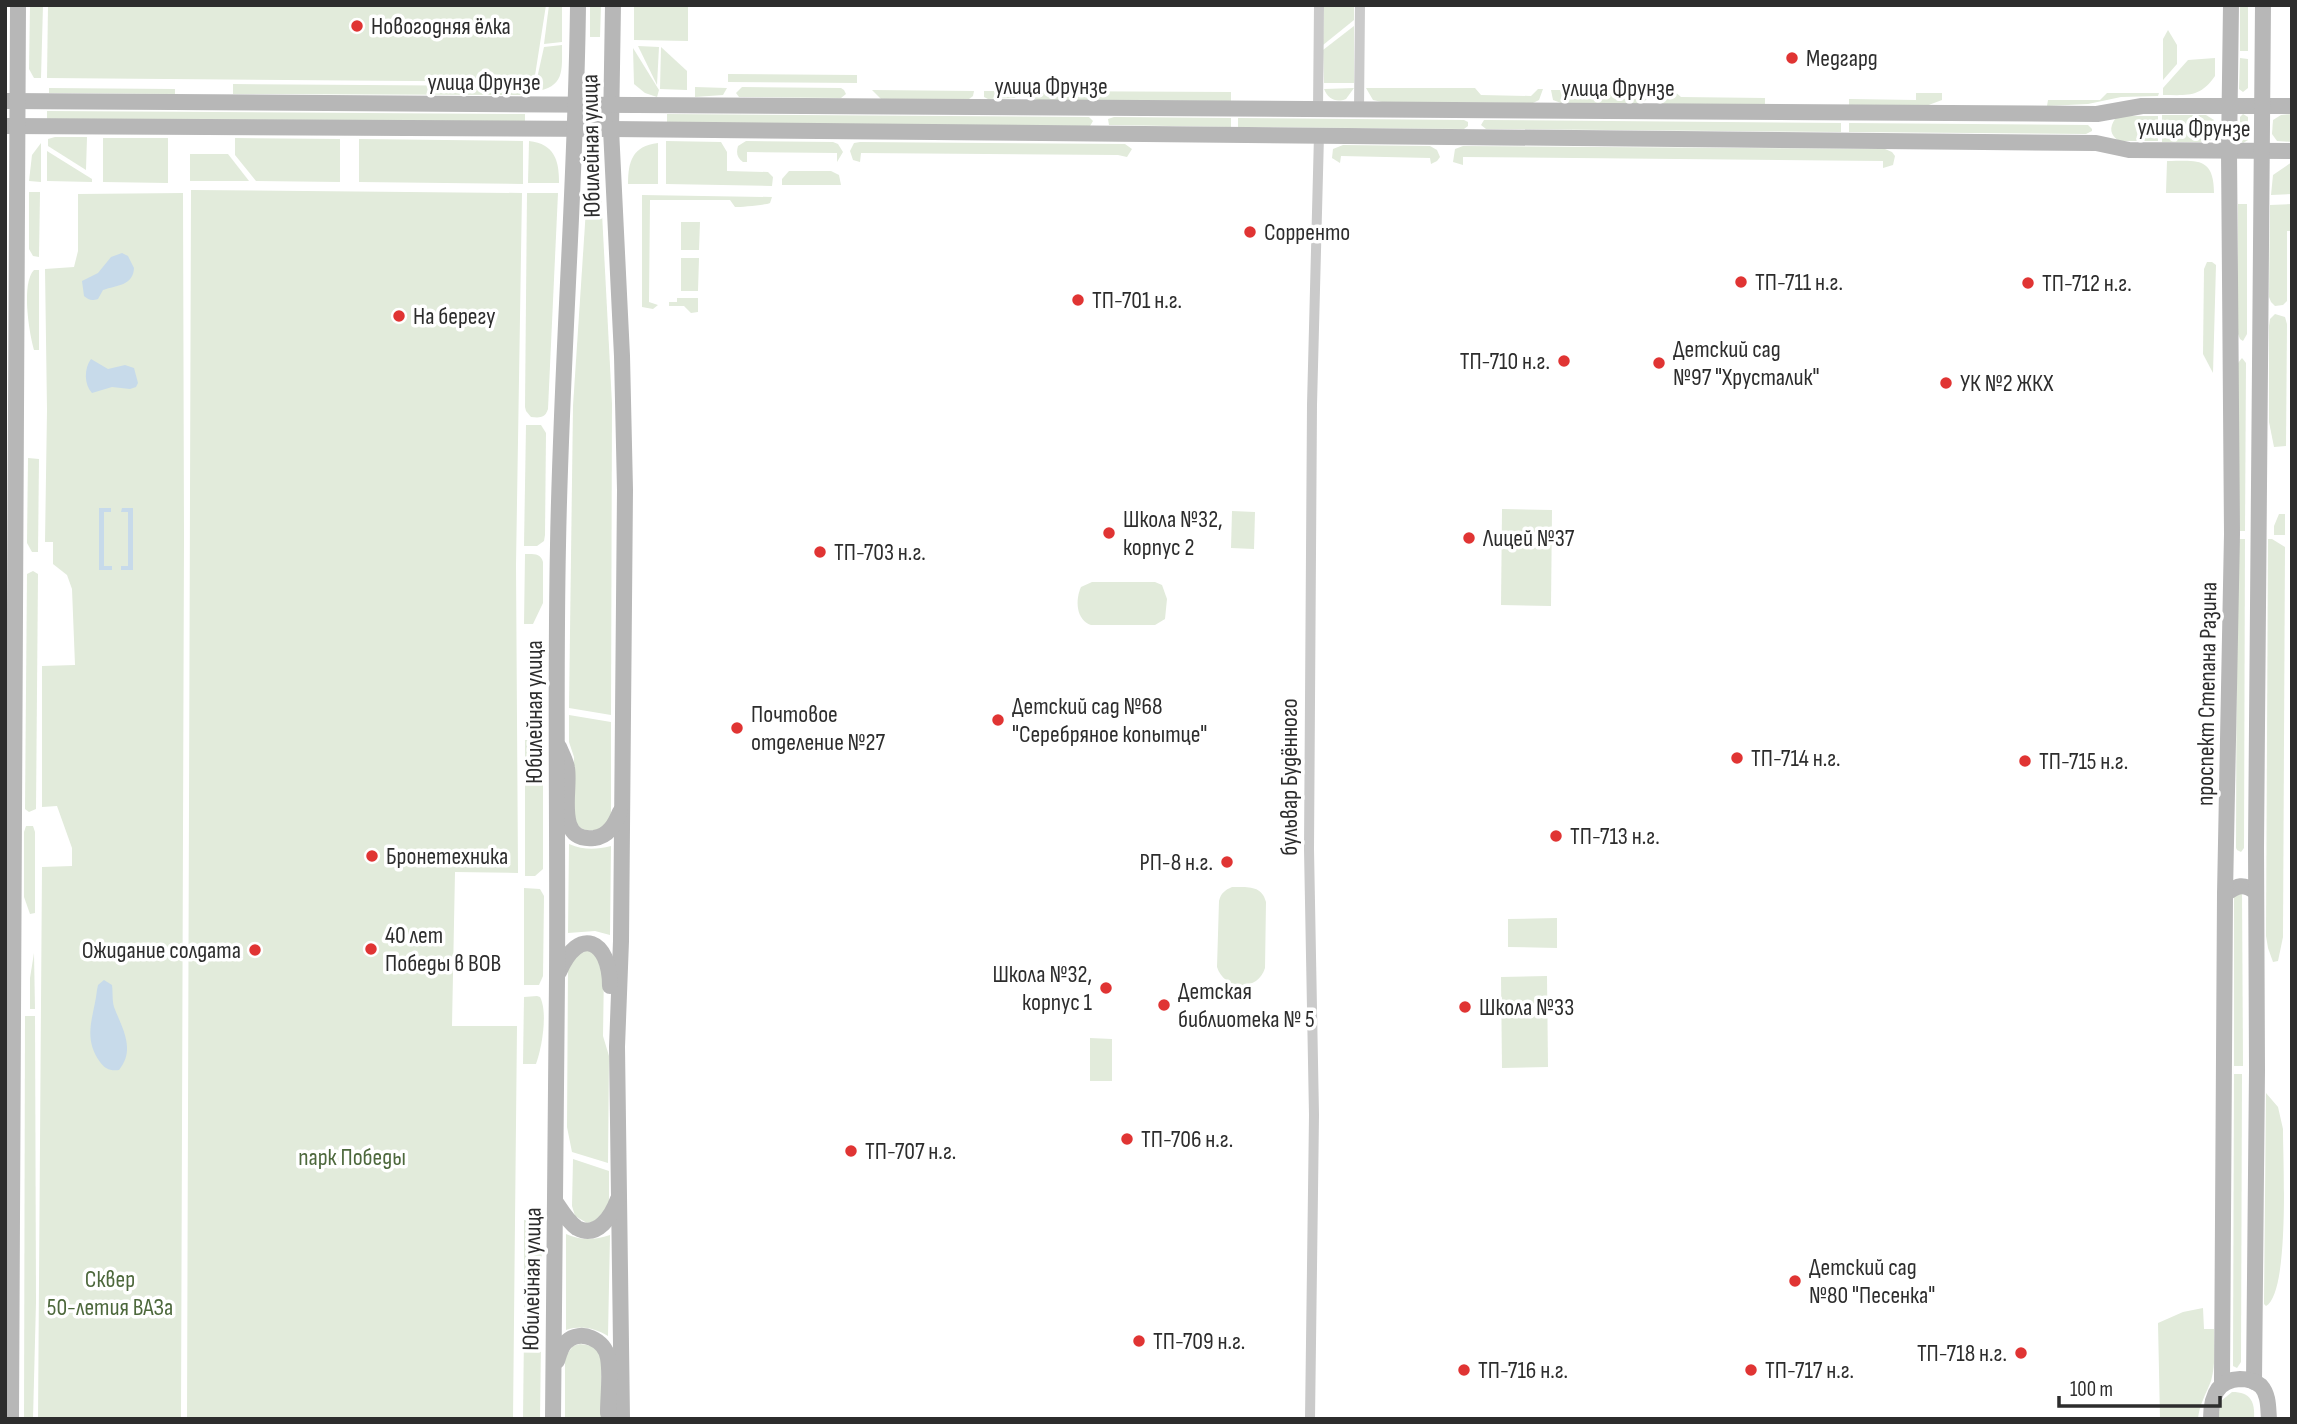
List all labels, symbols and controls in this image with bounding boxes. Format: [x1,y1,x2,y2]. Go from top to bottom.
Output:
place label: Новогодняя ёлка [371,12,511,41]
marker: Новогодняя ёлка [349,18,365,34]
place label: Медгард [1806,44,1878,73]
marker: Медгард [1784,50,1800,66]
street label: улица Фрунзе [427,68,541,97]
street label: улица Фрунзе [994,72,1108,101]
street label: Юбилейная улица [575,74,607,218]
street label: улица Фрунзе [1561,74,1675,103]
street label: улица Фрунзе [2137,113,2251,143]
place label: Сорренто [1264,218,1350,247]
marker: Сорренто [1242,224,1258,240]
place label: ТП-711 н.г. [1755,268,1843,297]
place label: ТП-712 н.г. [2042,269,2132,298]
marker: ТП-711 н.г. [1733,274,1749,290]
marker: ТП-712 н.г. [2020,275,2036,291]
place label: ТП-701 н.г. [1092,286,1182,315]
marker: ТП-701 н.г. [1070,292,1086,308]
place label: На берегу [413,302,496,331]
marker: На берегу [391,308,407,324]
place label: Детский сад №97 "Хрусталик" [1673,335,1820,392]
place label: ТП-710 н.г. [1460,347,1550,376]
marker: ТП-710 н.г. [1556,353,1572,369]
marker: Детский сад №97 "Хрусталик" [1651,355,1667,371]
place label: УК №2 ЖКХ [1960,369,2054,398]
marker: УК №2 ЖКХ [1938,375,1954,391]
place label: Школа №32, корпус 2 [1123,505,1223,562]
place label: Лицей №37 [1482,524,1575,553]
marker: Школа №32, корпус 2 [1101,525,1117,541]
marker: Лицей №37 [1461,530,1477,546]
place label: ТП-703 н.г. [834,538,926,567]
marker: ТП-703 н.г. [812,544,828,560]
street label: проспект Степана Разина [2191,582,2223,806]
street label: Юбилейная улица [520,640,549,784]
place label: Детский сад №68 "Серебряное копытце" [1012,692,1207,749]
street label: бульвар Будённого [1275,698,1304,856]
place label: Почтовое отделение №27 [751,700,886,757]
marker: Детский сад №68 "Серебряное копытце" [990,712,1006,728]
marker: Почтовое отделение №27 [729,720,745,736]
place label: ТП-714 н.г. [1751,744,1841,773]
place label: ТП-715 н.г. [2039,747,2128,776]
marker: ТП-714 н.г. [1729,750,1745,766]
marker: ТП-715 н.г. [2017,753,2033,769]
place label: ТП-713 н.г. [1570,822,1660,851]
marker: ТП-713 н.г. [1548,828,1564,844]
place label: Бронетехника [386,842,508,871]
marker: Бронетехника [364,848,380,864]
place label: РП-8 н.г. [1140,848,1213,877]
marker: РП-8 н.г. [1219,854,1235,870]
place label: 40 лет Победы в ВОВ [385,921,501,978]
place label: Ожидание солдата [82,936,241,965]
marker: 40 лет Победы в ВОВ [363,941,379,957]
marker: Ожидание солдата [247,942,263,958]
place label: Школа №32, корпус 1 [992,960,1093,1017]
place label: Детская библиотека № 5 [1178,977,1315,1034]
marker: Школа №32, корпус 1 [1098,980,1114,996]
place label: Школа №33 [1479,993,1574,1022]
marker: Детская библиотека № 5 [1156,997,1172,1013]
marker: Школа №33 [1457,999,1473,1015]
place label: ТП-706 н.г. [1141,1125,1233,1154]
marker: ТП-706 н.г. [1119,1131,1135,1147]
place label: ТП-707 н.г. [865,1137,956,1166]
park label: парк Победы [298,1143,406,1172]
marker: ТП-707 н.г. [843,1143,859,1159]
street label: Юбилейная улица [516,1207,548,1351]
place label: Детский сад №80 "Песенка" [1809,1253,1935,1310]
park label: Сквер 50-летия ВАЗа [47,1265,173,1322]
marker: Детский сад №80 "Песенка" [1787,1273,1803,1289]
place label: ТП-709 н.г. [1153,1327,1245,1356]
marker: ТП-709 н.г. [1131,1333,1147,1349]
place label: ТП-718 н.г. [1917,1339,2007,1368]
marker: ТП-718 н.г. [2013,1345,2029,1361]
place label: ТП-716 н.г. [1478,1356,1568,1385]
place label: ТП-717 н.г. [1765,1356,1854,1385]
marker: ТП-716 н.г. [1456,1362,1472,1378]
marker: ТП-717 н.г. [1743,1362,1759,1378]
scale bar [2059,1364,2220,1408]
text: 100 m [2070,1377,2113,1402]

